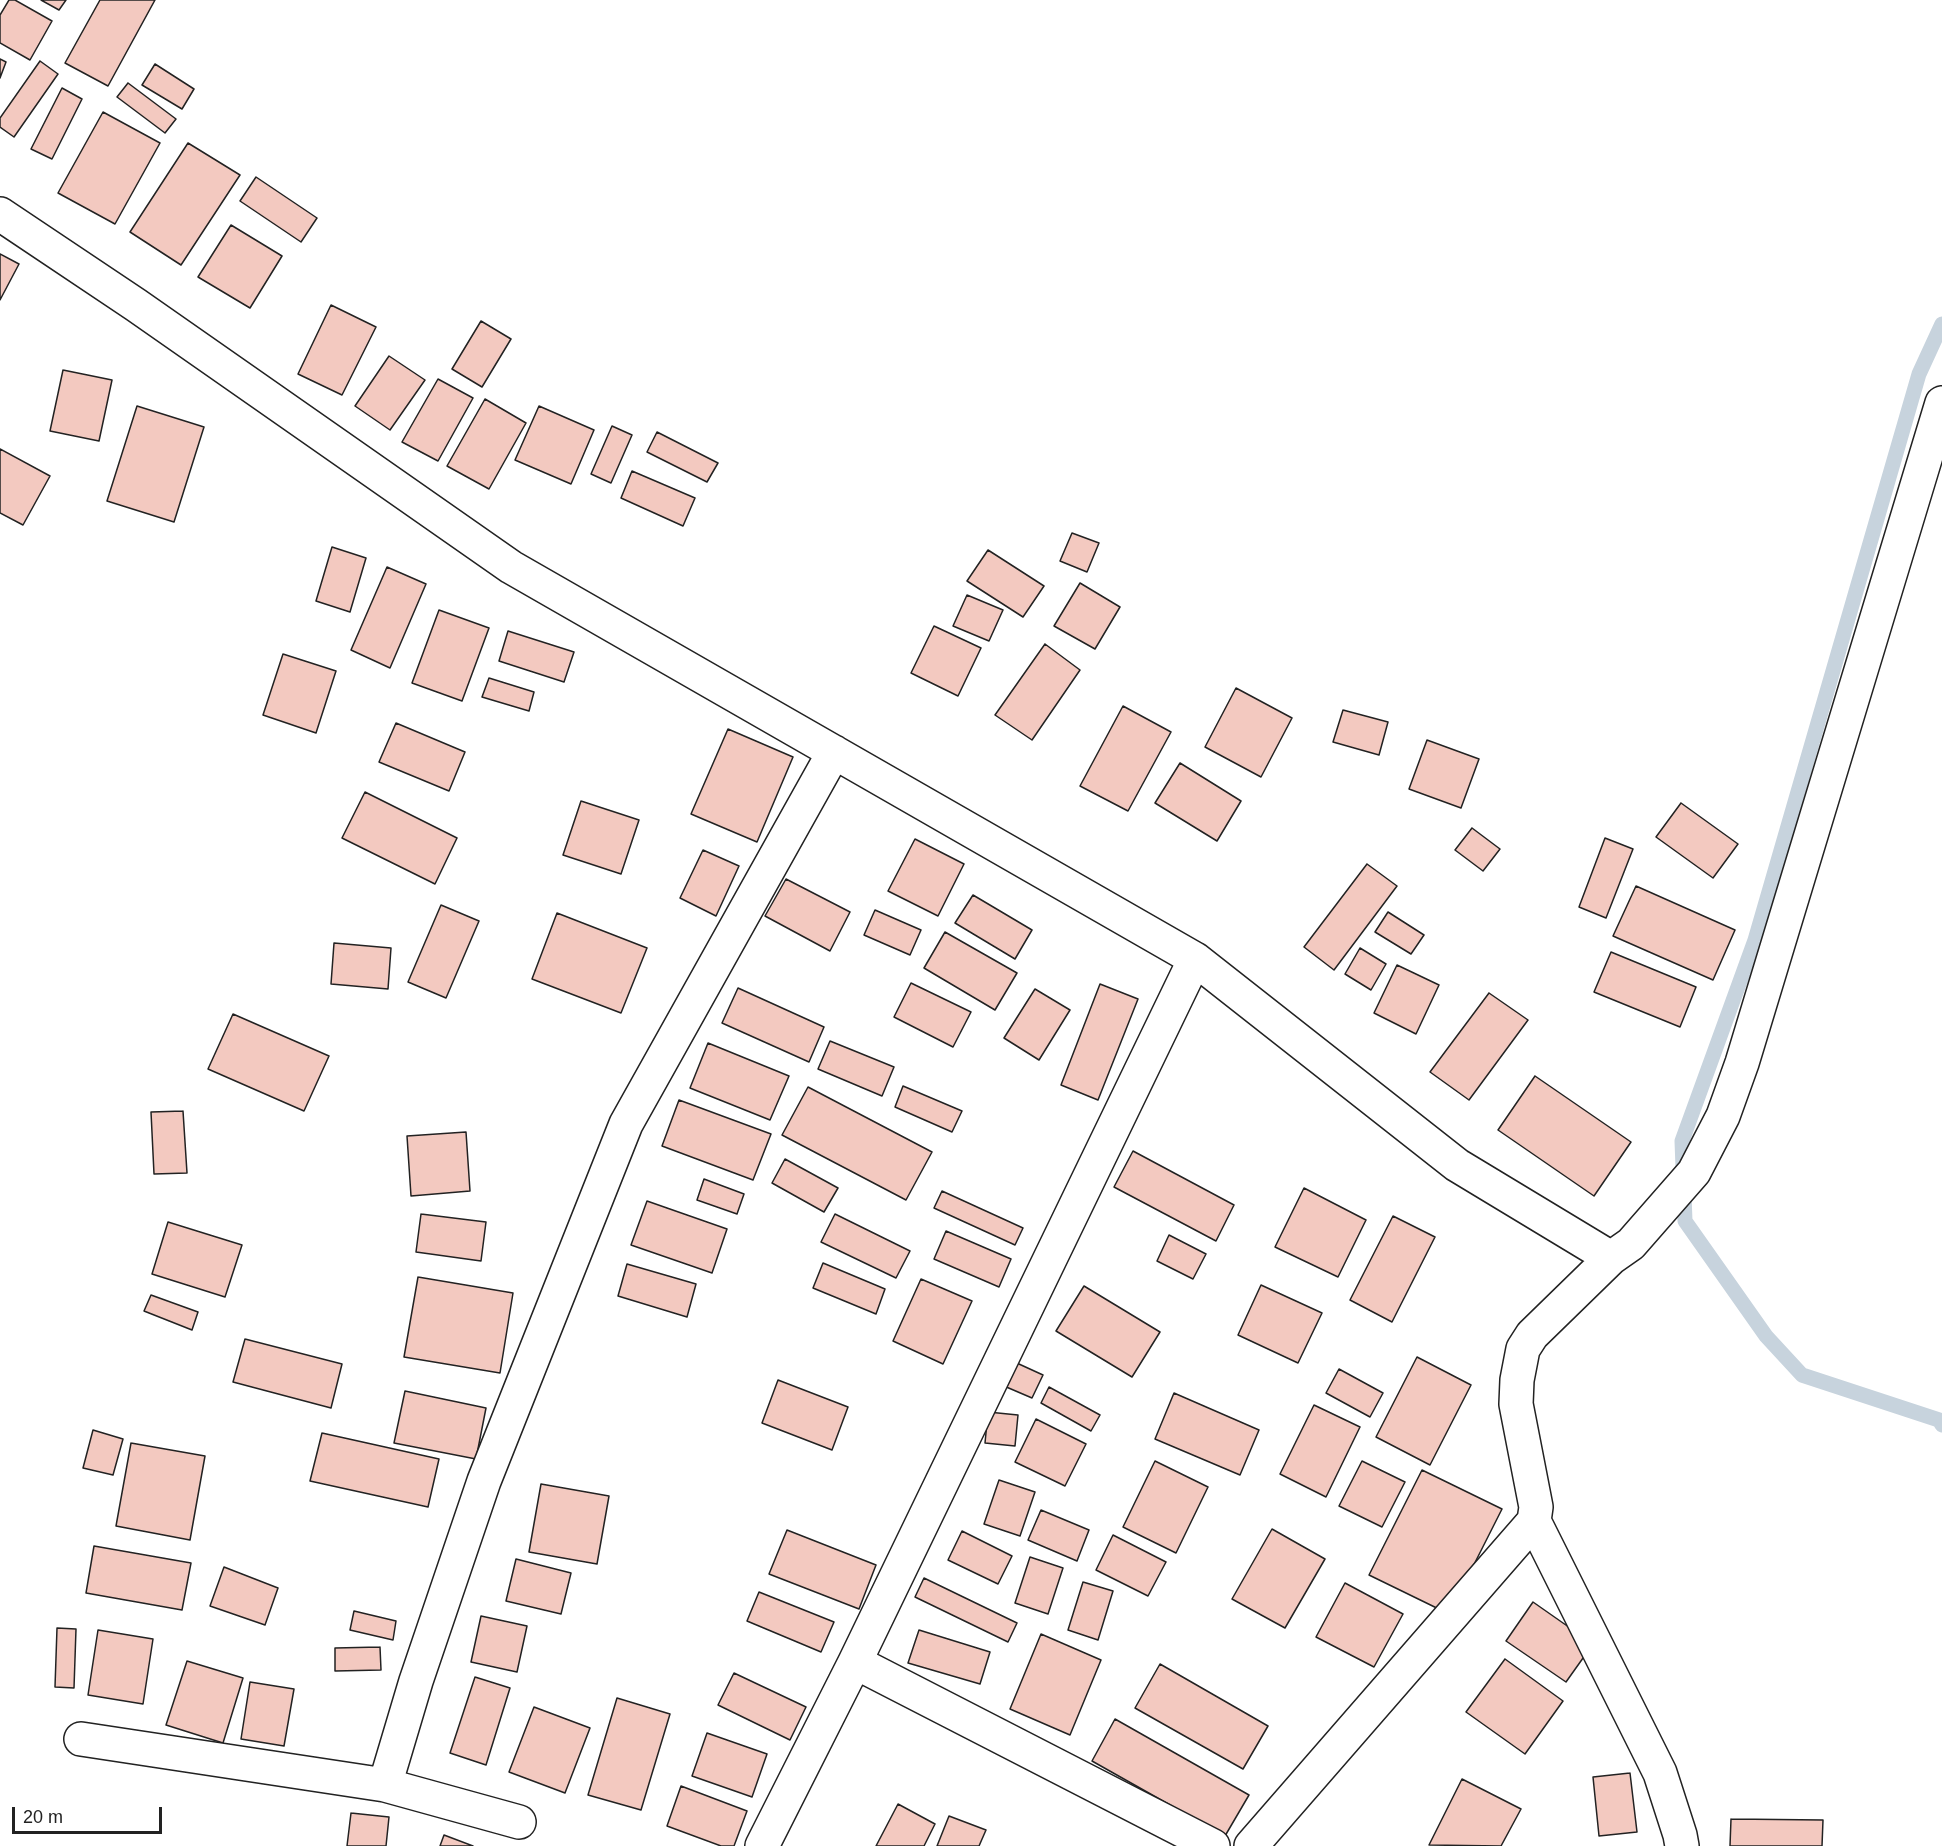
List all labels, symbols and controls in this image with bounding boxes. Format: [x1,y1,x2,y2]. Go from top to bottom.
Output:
scale bar [15,1795,165,1833]
text: 20 m [23,1807,63,1827]

